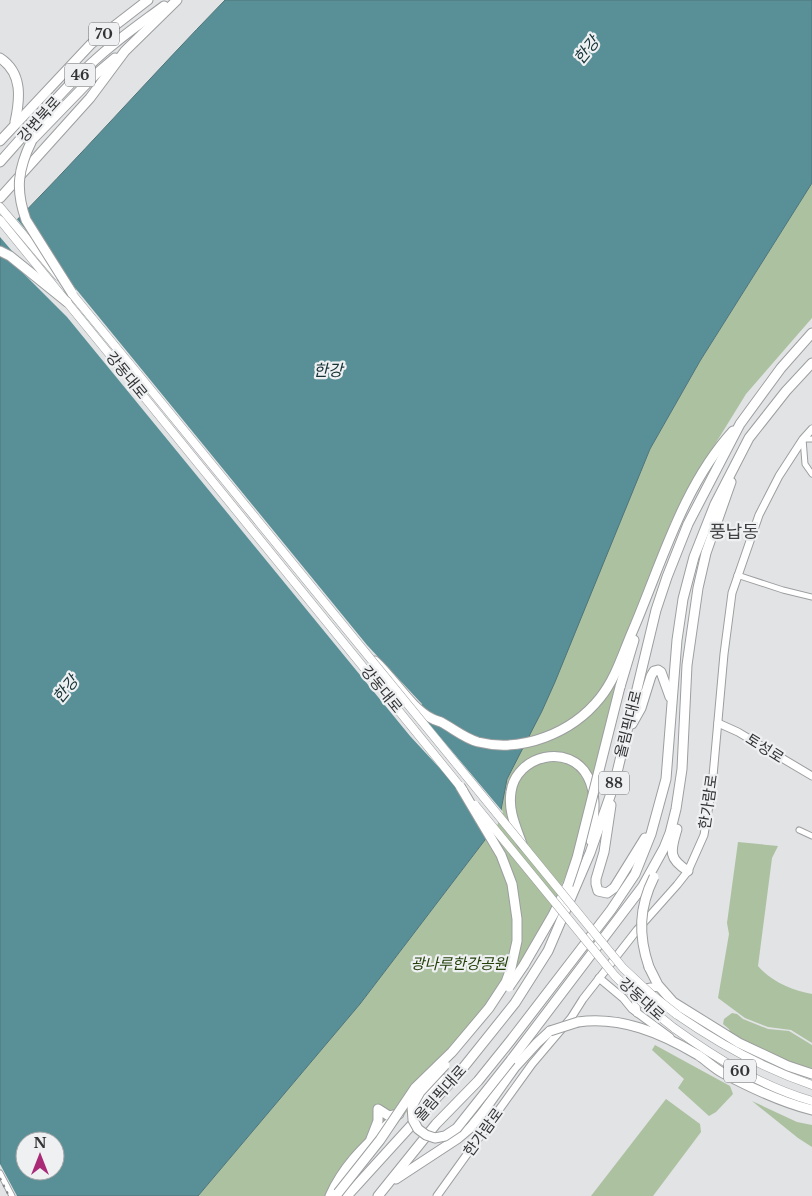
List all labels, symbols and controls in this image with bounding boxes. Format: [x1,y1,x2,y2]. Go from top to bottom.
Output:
road number: 70 [89,22,119,46]
water label: 한강 [569,31,604,68]
road number: 46 [65,64,95,86]
street label: 강변북로 [13,92,65,146]
street label: 강동대로 [102,348,152,402]
water label: 한강 [313,360,345,380]
district label: 풍납동 [709,521,759,543]
street label: 강동대로 [357,662,407,716]
water label: 한강 [48,670,83,707]
street label: 올림픽대로 [610,688,646,760]
street label: 토성로 [742,729,788,767]
road number: 88 [599,771,629,794]
street label: 한가람로 [695,773,721,831]
park label: 광나루한강공원 [411,954,508,973]
street label: 강동대로 [615,973,669,1025]
road number: 60 [724,1060,756,1082]
street label: 올림픽대로 [410,1061,470,1125]
street label: 한가람로 [459,1104,507,1160]
north arrow [15,1131,65,1181]
text: N [33,1134,47,1152]

